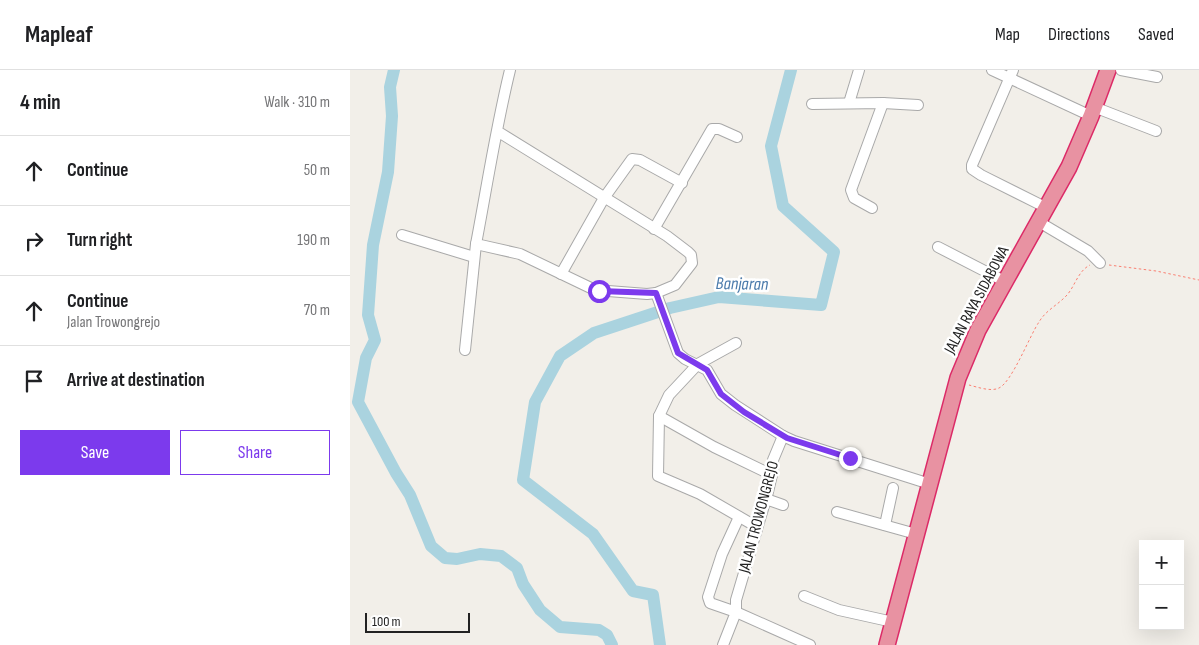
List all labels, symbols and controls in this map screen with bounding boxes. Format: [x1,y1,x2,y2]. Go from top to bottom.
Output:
text: Mapleaf [25,20,93,49]
text: Map [995,24,1020,45]
text: Directions [1048,24,1110,45]
text: Saved [1138,24,1174,45]
text: 4 min [20,90,61,115]
text: Walk · 310 m [264,93,330,112]
icon: ahead [20,157,48,185]
text: Continue [67,159,128,182]
text: 50 m [304,161,330,180]
icon: right [20,227,48,255]
text: Turn right [67,229,132,252]
text: 190 m [297,231,330,250]
street label: JALAN RAYA SIDABOWA [940,243,1013,358]
water label: Banjaran [715,273,769,295]
route start [588,280,611,303]
text: Continue [67,290,128,313]
icon: ahead [20,297,48,325]
text: 70 m [304,301,330,320]
text: Jalan Trowongrejo [67,313,160,332]
icon: arrive [20,367,48,395]
text: Arrive at destination [67,369,205,392]
button: Save [20,430,170,475]
button: Share [180,430,330,475]
route end [839,447,862,470]
street label: JALAN TROWONGREJO [735,459,783,576]
map controls [1139,540,1184,630]
button: + [1139,540,1184,585]
button: − [1139,585,1184,630]
scale bar [365,610,470,633]
text: 100 m [372,613,401,630]

